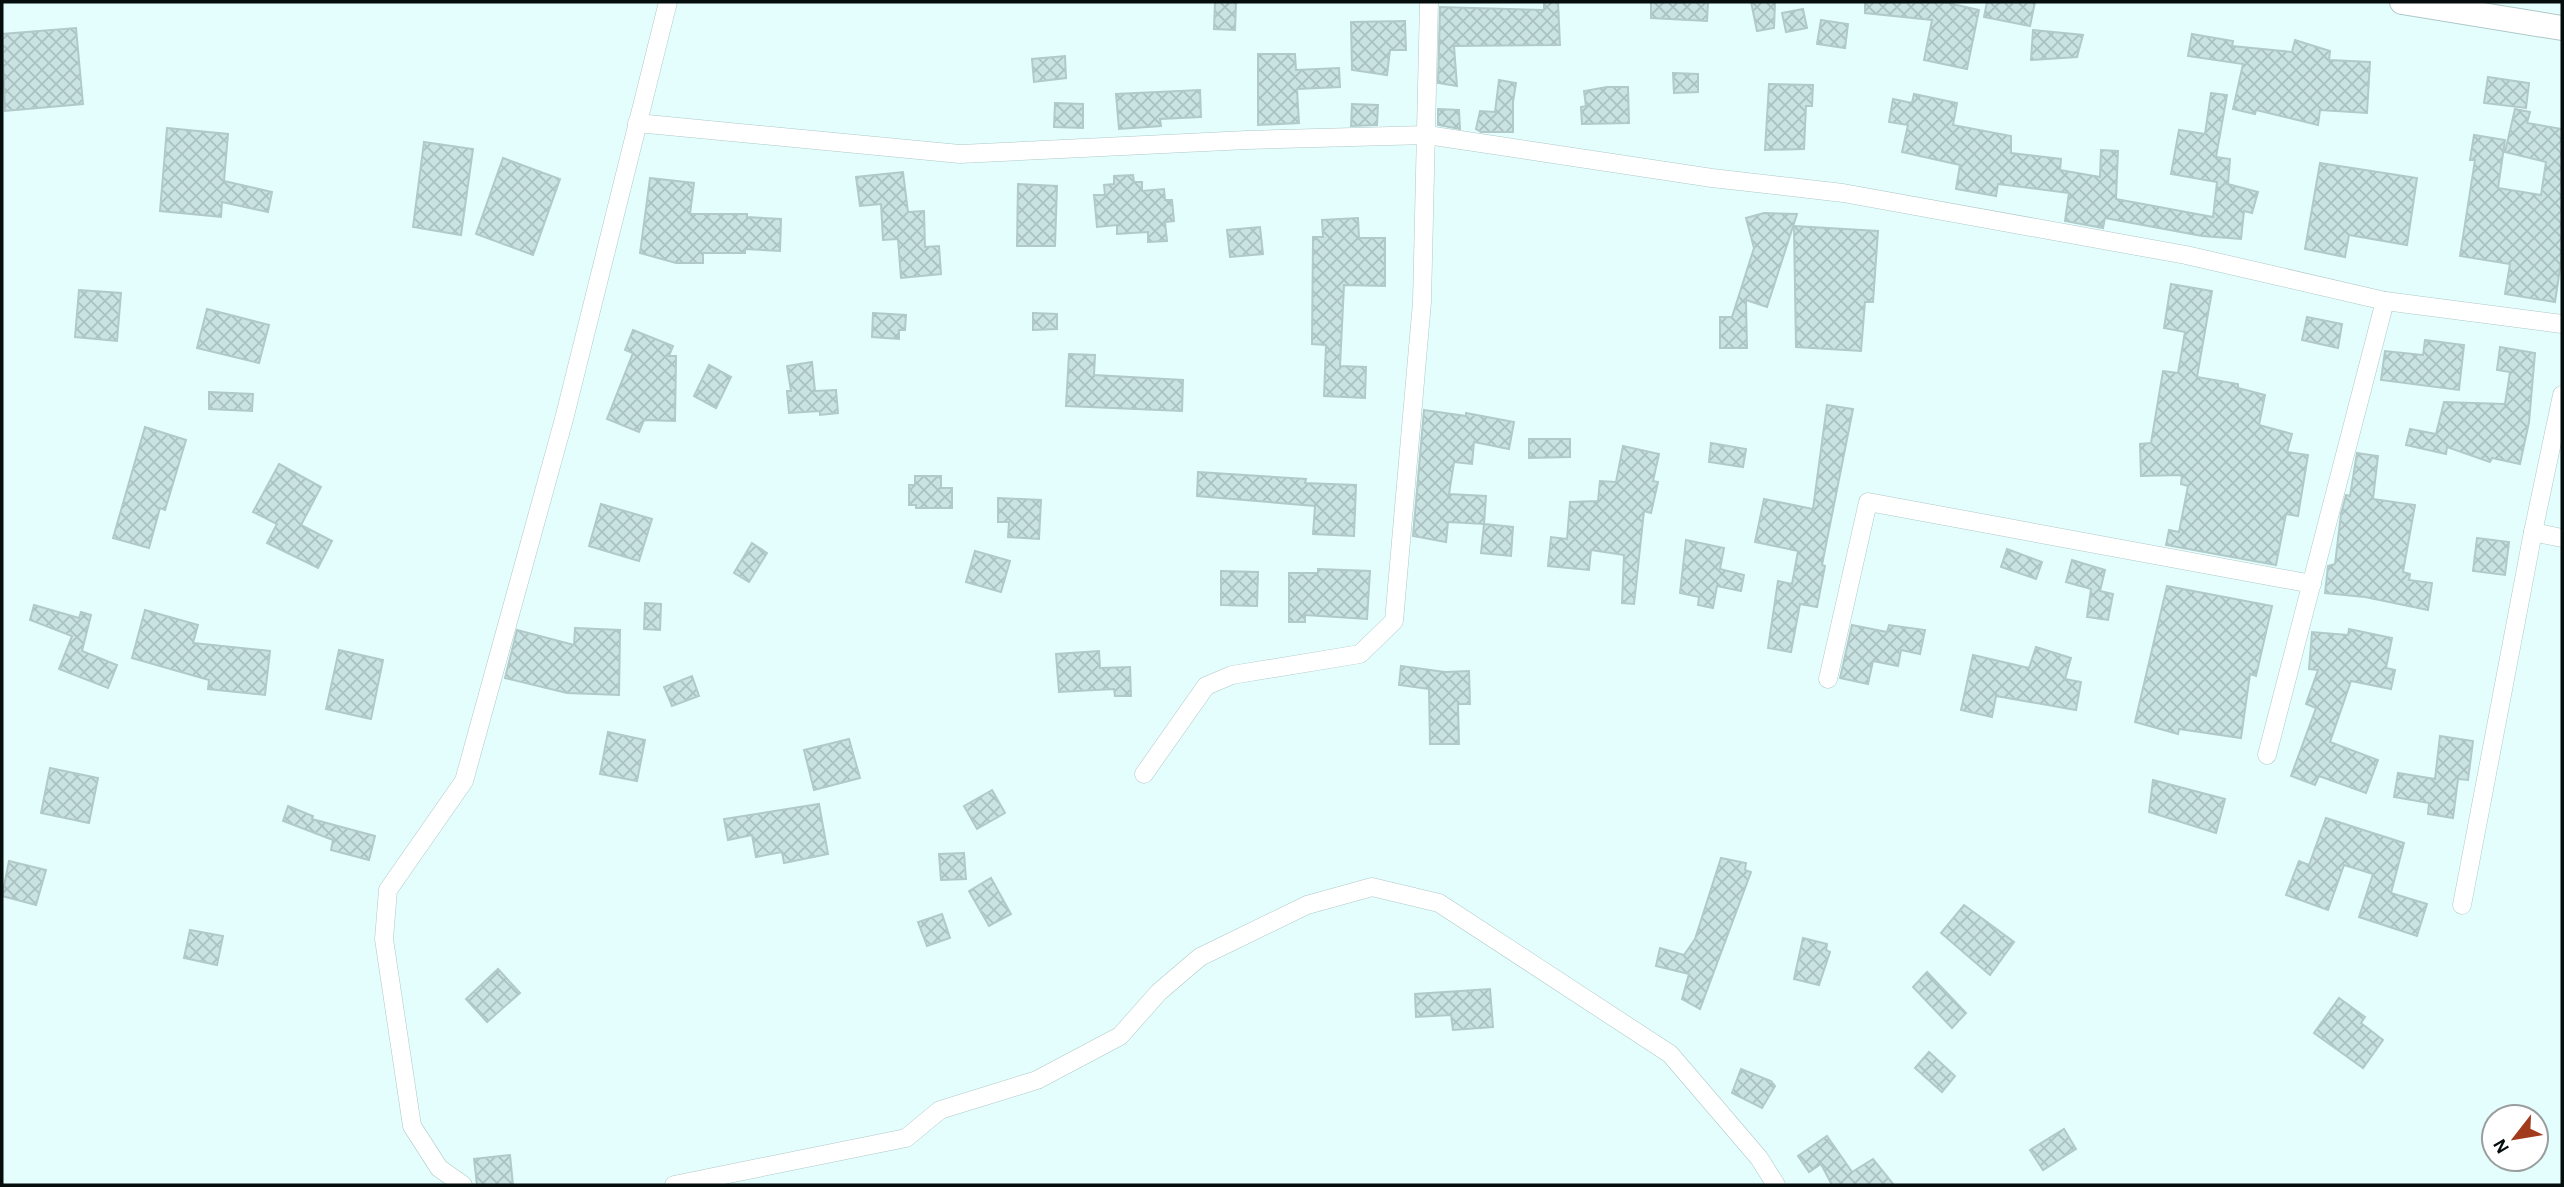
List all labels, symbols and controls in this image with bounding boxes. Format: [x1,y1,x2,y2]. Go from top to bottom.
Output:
north arrow [2480,1103,2550,1173]
text: N [2490,1135,2513,1157]

